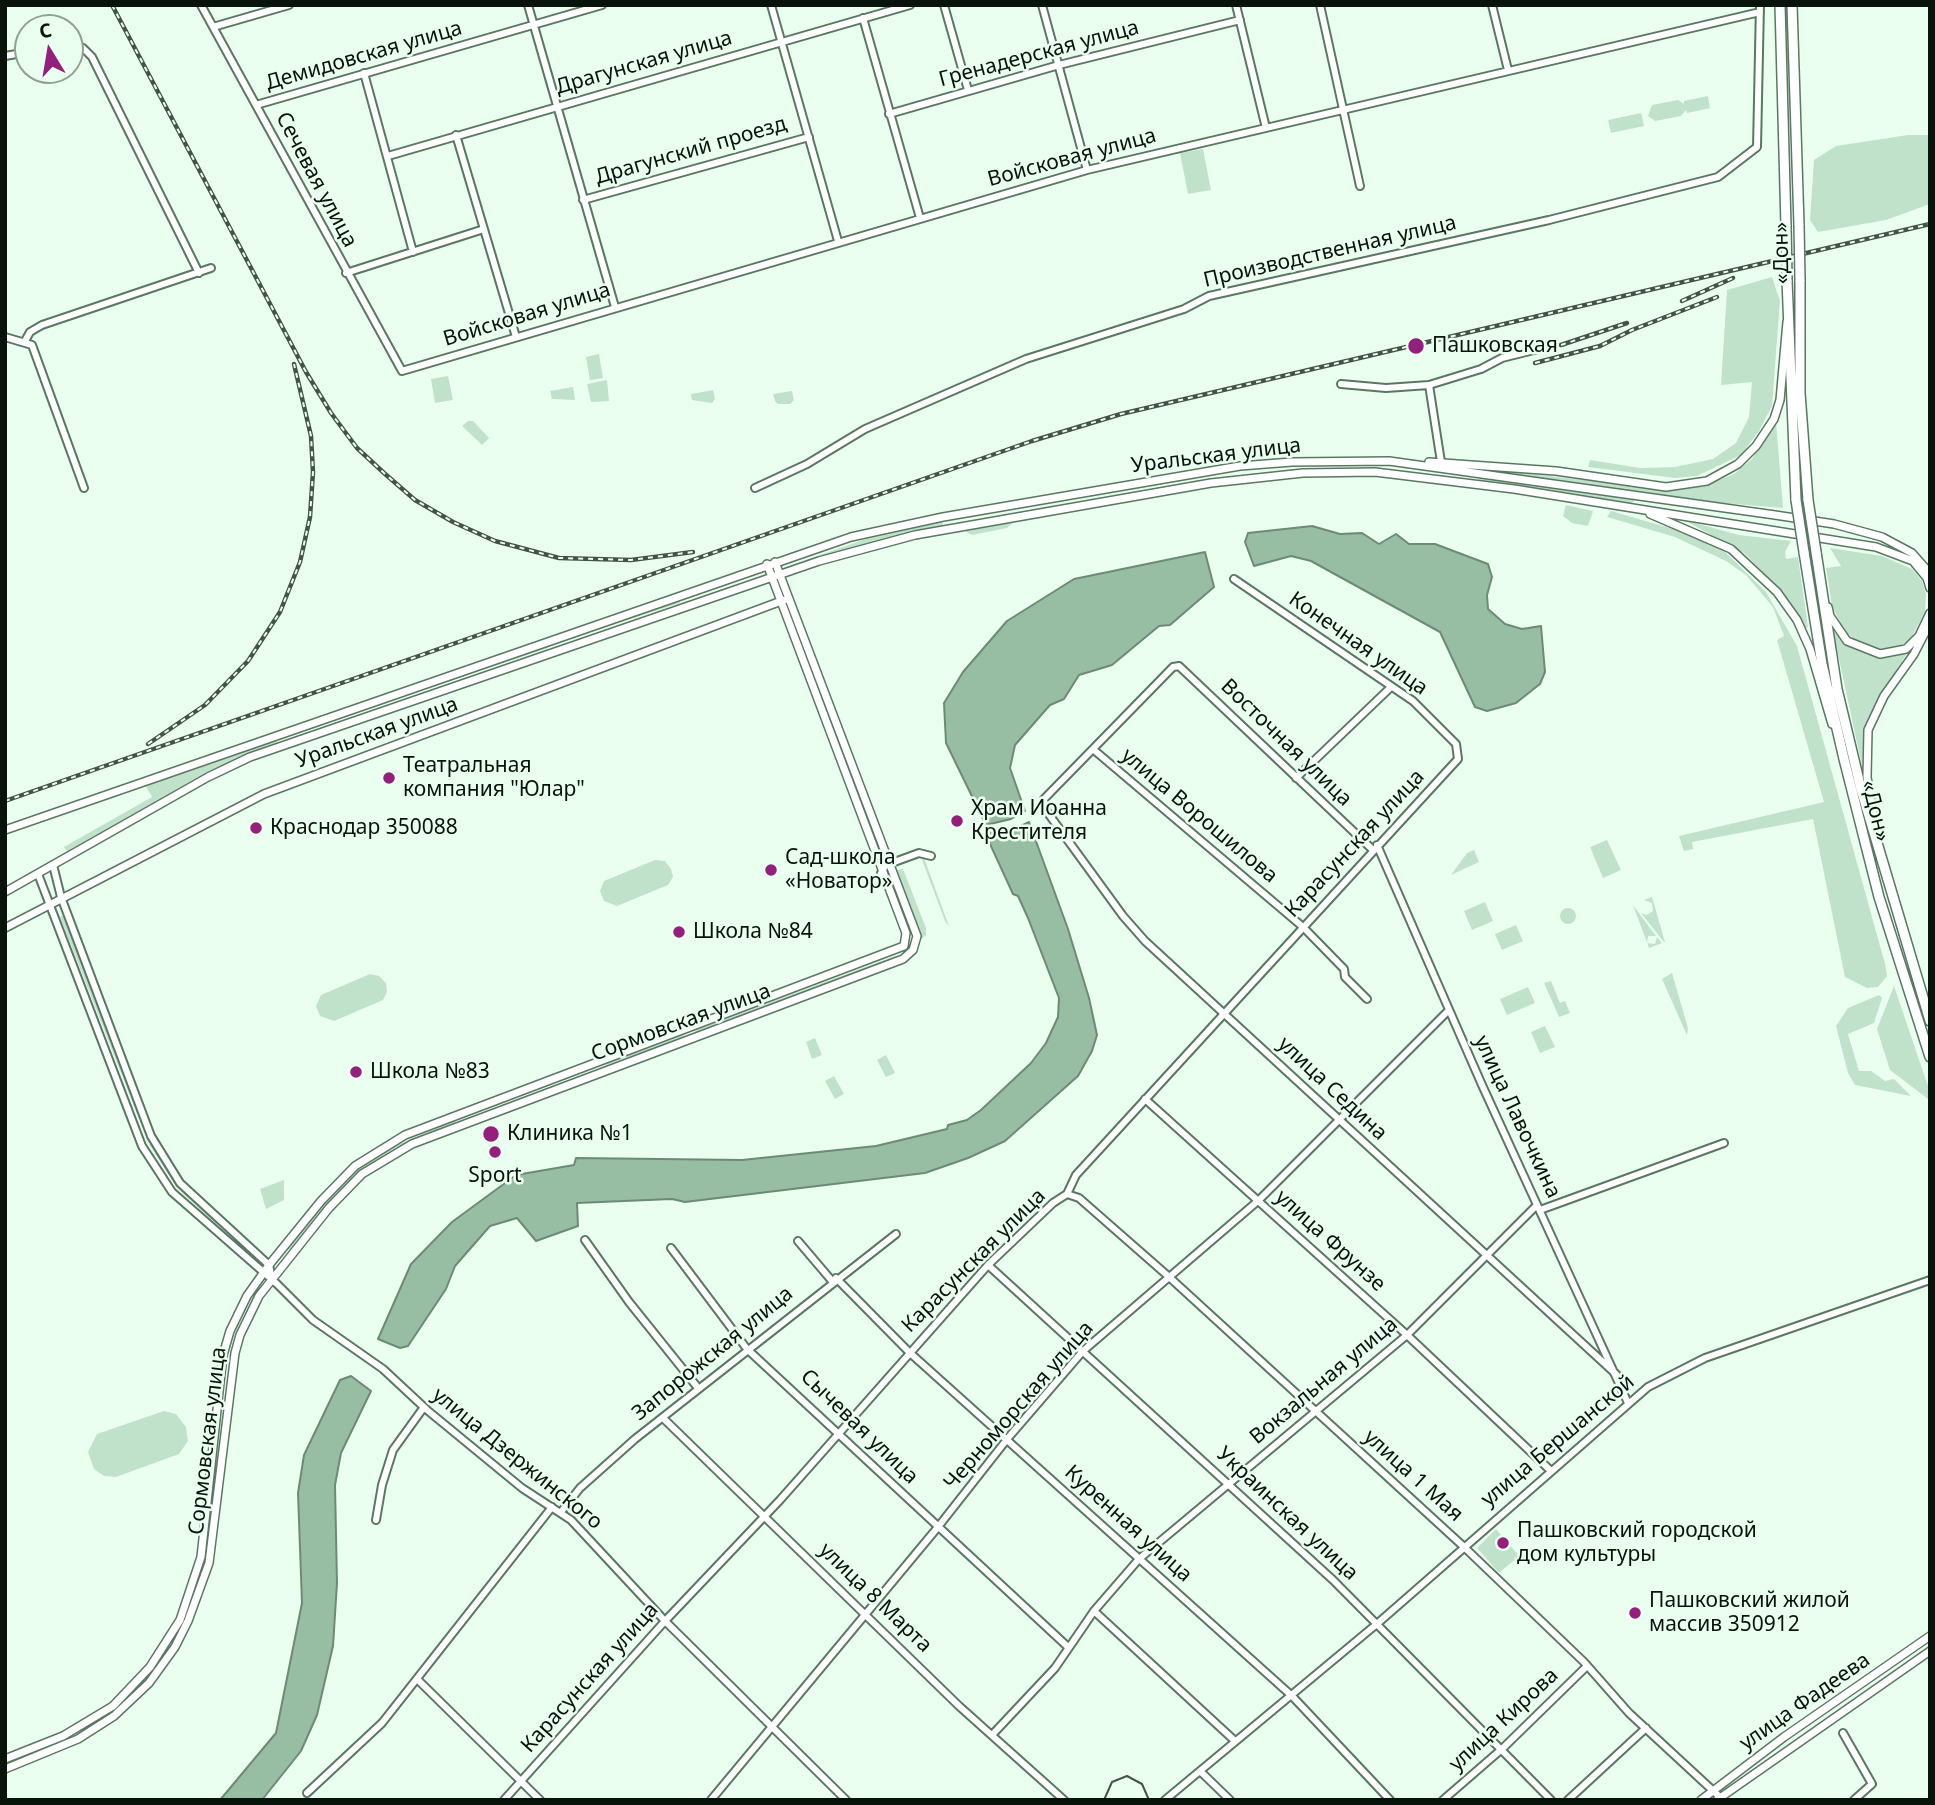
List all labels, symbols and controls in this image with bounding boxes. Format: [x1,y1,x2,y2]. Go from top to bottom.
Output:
north arrow [14,14,84,84]
street label: Гренадерская улица [936,15,1142,93]
text: С [37,16,54,44]
street label: Демидовская улица [263,16,465,96]
street label: Драгунская улица [553,26,735,100]
street label: Сечевая улица [270,108,362,252]
street label: Драгунский проезд [592,112,790,190]
street label: Войсковая улица [985,123,1159,193]
street label: Производственная улица [1201,211,1459,293]
street label: «Дон» [1769,222,1795,284]
street label: Войсковая улица [440,278,614,352]
place label: Пашковская [1432,333,1558,359]
marker: Пашковская [1406,336,1426,356]
street label: Уральская улица [1130,433,1302,479]
street label: Конечная улица [1284,587,1432,701]
street label: Восточная улица [1215,674,1357,812]
street label: Уральская улица [292,692,462,774]
street label: улица Ворошилова [1116,743,1282,889]
place label: Театральная компания "Юлар" [403,753,585,803]
street label: Карасунская улица [1280,765,1430,923]
marker: Театральная компания "Юлар" [381,770,397,786]
street label: «Дон» [1855,778,1895,844]
place label: Храм Иоанна Крестителя [971,796,1107,846]
marker: Храм Иоанна Крестителя [949,813,965,829]
place label: Краснодар 350088 [270,815,458,841]
marker: Краснодар 350088 [248,820,264,836]
place label: Сад-школа «Новатор» [785,845,896,895]
marker: Сад-школа «Новатор» [763,862,779,878]
place label: Школа №84 [693,919,813,945]
marker: Школа №84 [671,924,687,940]
street label: Сормовская улица [588,979,774,1067]
street label: улица Седина [1272,1032,1392,1146]
street label: улица Лавочкина [1468,1032,1566,1202]
place label: Школа №83 [370,1059,490,1085]
marker: Школа №83 [348,1064,364,1080]
place label: Клиника №1 [507,1121,633,1147]
marker: Клиника №1 [481,1124,501,1144]
marker: Sport [487,1144,503,1160]
place label: Sport [468,1163,522,1189]
street label: Карасунская улица [897,1184,1051,1338]
street label: улица Фрунзе [1270,1185,1390,1297]
street label: Запорожская улица [628,1282,798,1426]
street label: Вокзальная улица [1245,1312,1403,1450]
street label: Черноморская улица [939,1317,1099,1495]
street label: Сормовская улица [184,1346,232,1536]
street label: Сычевая улица [795,1364,923,1490]
street label: улица Бершанской [1476,1370,1640,1512]
street label: улица Дзержинского [427,1383,607,1535]
street label: улица 1 Мая [1358,1425,1468,1527]
street label: Украинская улица [1211,1442,1363,1586]
street label: Куренная улица [1059,1460,1197,1588]
place label: Пашковский городской дом культуры [1517,1518,1757,1568]
marker: Пашковский городской дом культуры [1495,1535,1511,1551]
street label: улица 8 Марта [813,1538,937,1658]
place label: Пашковский жилой массив 350912 [1649,1588,1850,1638]
street label: Карасунская улица [516,1598,664,1758]
marker: Пашковский жилой массив 350912 [1627,1605,1643,1621]
street label: улица Фадеева [1735,1648,1875,1756]
street label: улица Кирова [1444,1663,1564,1777]

